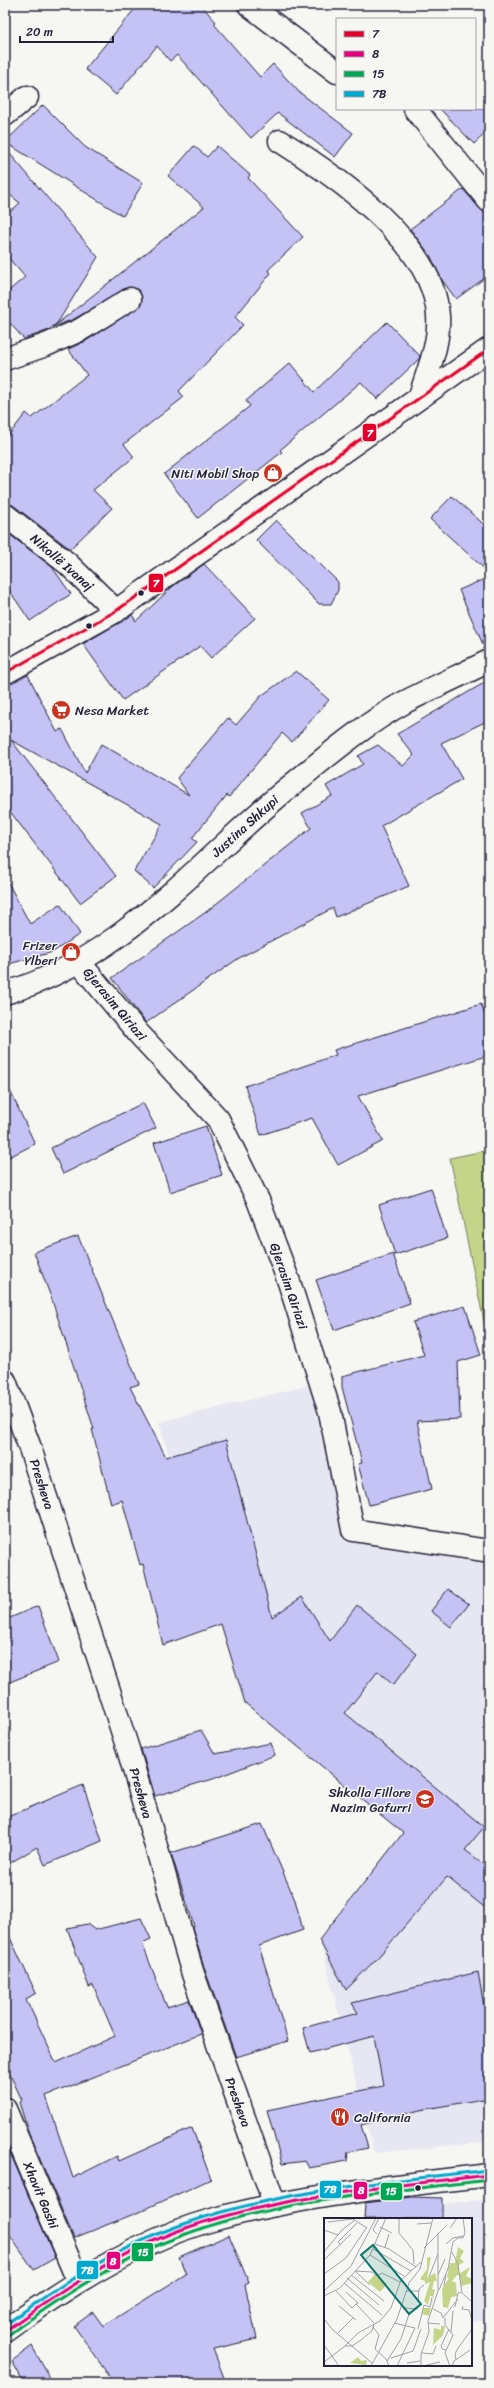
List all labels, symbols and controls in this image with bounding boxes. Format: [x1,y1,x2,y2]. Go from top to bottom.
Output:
scale bar [20,18,113,44]
legend [336,18,476,110]
text: 20 m [26,21,53,43]
text: 7 [372,23,380,45]
text: 8 [372,43,379,65]
text: 15 [372,63,384,85]
text: 7B [372,83,387,105]
line badge: 7 [362,423,377,442]
text: 7 [367,424,375,443]
place label: Niti Mobil Shop [171,462,259,485]
shop icon: Niti Mobil Shop [262,462,284,484]
street label: Nikollë Ivanaj [25,528,100,597]
line badge: 7 [148,573,164,593]
text: 7 [153,574,161,593]
unlabelled marker [136,588,146,598]
unlabelled marker [84,621,94,631]
supermarket icon: Nesa Market [50,699,72,721]
place label: Nesa Market [75,699,149,722]
street label: Justina Shkupi [205,789,284,864]
place label: Frizer Ylberi [23,934,58,972]
shop icon: Frizer Ylberi [60,941,82,963]
street label: Gjerasim Qiriazi [77,962,153,1046]
street label: Gjerasim Qiriazi [263,1240,315,1333]
street label: Presheva [23,1456,61,1513]
street label: Presheva [123,1765,159,1822]
place label: Shkolla Fillore Nazim Gafurri [329,1781,411,1819]
school or university icon: Shkolla Fillore Nazim Gafurri [414,1788,436,1810]
street label: Presheva [218,2074,258,2131]
restaurant icon: California [329,2106,351,2128]
place label: California [354,2106,411,2129]
street label: Xhavit Gashi [16,2157,66,2233]
line badge: 7B [319,2180,342,2199]
text: 7B [323,2180,337,2199]
line badge: 8 [353,2181,368,2200]
text: 8 [357,2181,365,2200]
line badge: 15 [380,2182,403,2201]
text: 15 [385,2182,397,2201]
unlabelled marker [413,2183,423,2193]
inset map [324,2218,472,2366]
line badge: 15 [131,2242,154,2262]
text: 15 [137,2243,149,2262]
line badge: 8 [106,2251,121,2270]
text: 8 [109,2252,117,2271]
line badge: 7B [76,2260,99,2280]
text: 7B [80,2261,94,2280]

